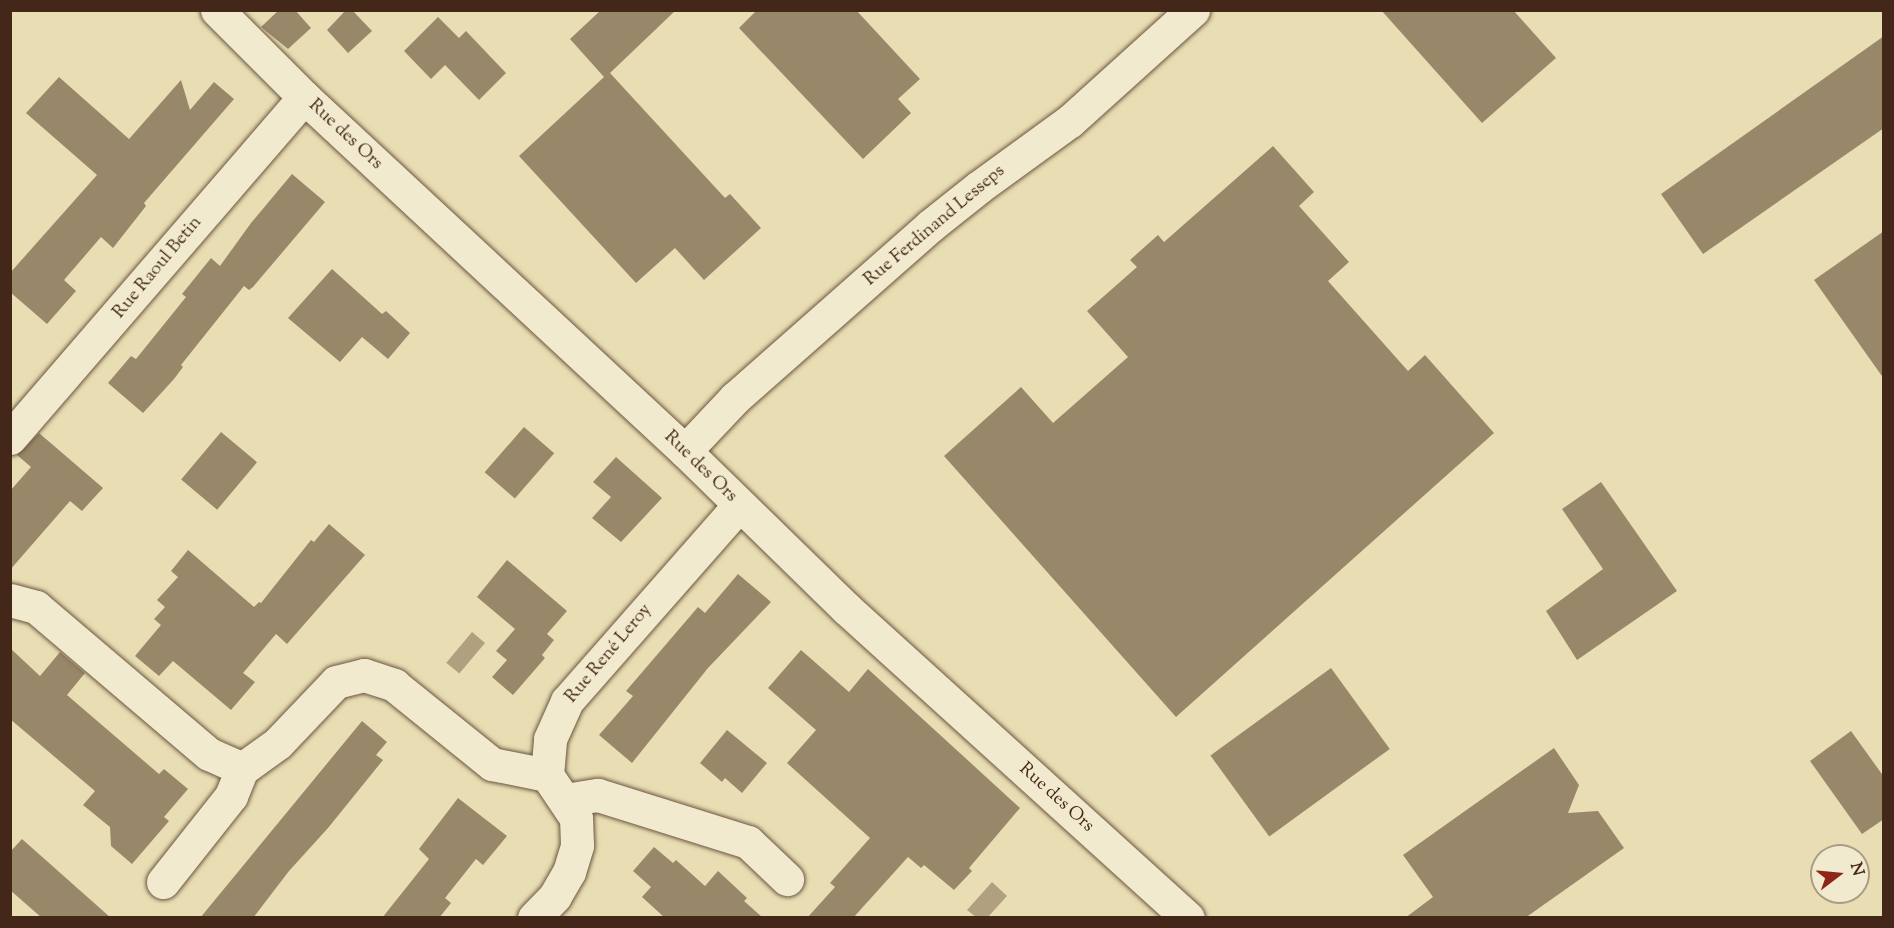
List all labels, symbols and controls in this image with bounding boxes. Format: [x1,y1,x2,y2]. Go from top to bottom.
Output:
street label: Rue des Ors [303,95,387,175]
street label: Rue Ferdinand Lesseps [860,161,1010,291]
street label: Rue Raoul Betin [109,213,207,323]
street label: Rue des Ors [659,427,741,507]
street label: Rue René Leroy [561,600,657,708]
street label: Rue des Ors [1014,759,1098,837]
north arrow [1810,844,1870,904]
text: N [1843,860,1869,879]

